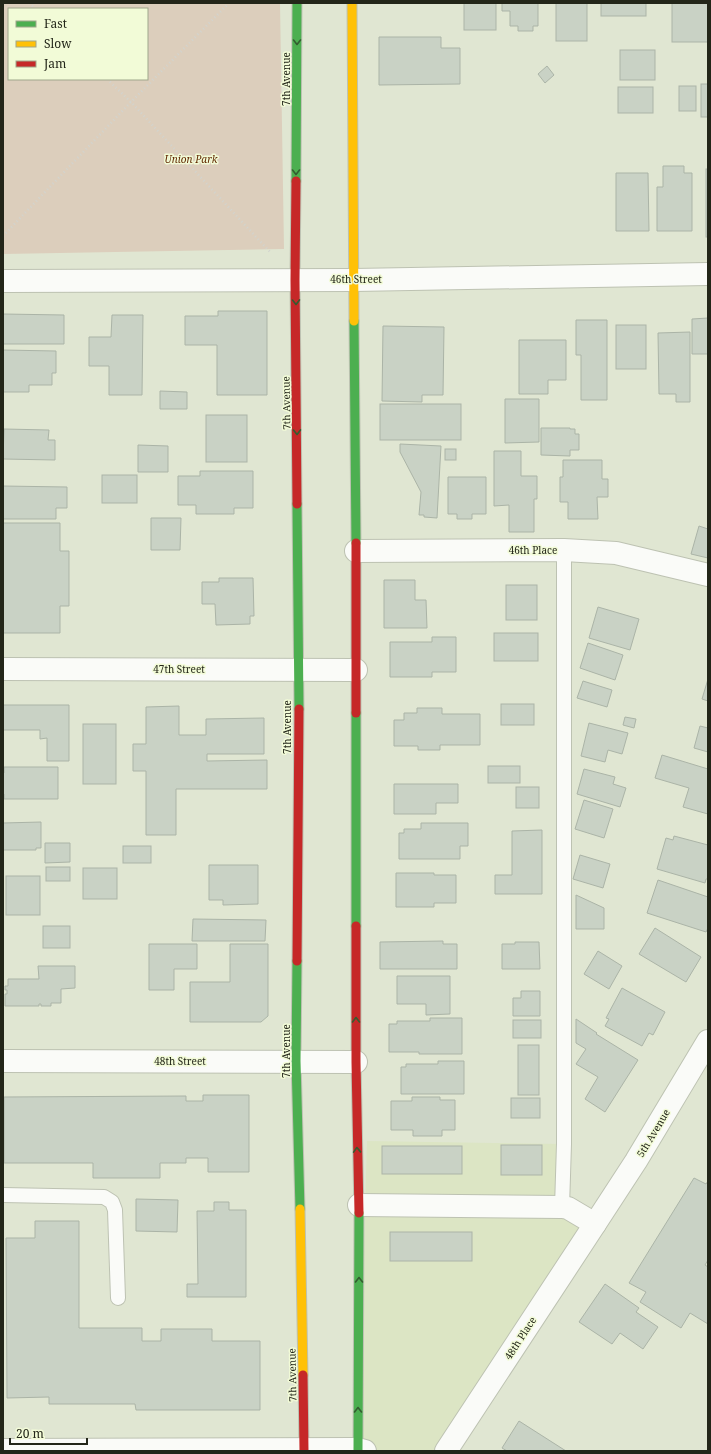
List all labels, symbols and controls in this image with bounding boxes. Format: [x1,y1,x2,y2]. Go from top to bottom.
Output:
legend [8,8,148,80]
text: Fast [44,15,67,32]
text: Slow [44,35,72,52]
one-way arrow [293,39,301,45]
street label: 7th Avenue [279,52,293,106]
text: Jam [43,55,66,72]
park label: Union Park [164,152,218,166]
one-way arrow [292,169,300,175]
street label: 46th Street [330,272,382,286]
one-way arrow [292,299,300,305]
street label: 7th Avenue [279,376,293,430]
one-way arrow [293,429,301,435]
street label: 46th Place [509,543,557,557]
street label: 47th Street [153,662,205,676]
street label: 7th Avenue [280,700,294,754]
one-way arrow [352,1017,360,1023]
street label: 7th Avenue [279,1024,293,1078]
street label: 48th Street [154,1054,206,1068]
street label: 5th Avenue [633,1106,673,1160]
one-way arrow [353,1147,362,1153]
one-way arrow [355,1277,363,1283]
street label: 48th Place [501,1314,539,1362]
street label: 7th Avenue [285,1348,299,1402]
one-way arrow [354,1407,362,1413]
scale bar [10,1420,87,1446]
text: 20 m [16,1425,44,1442]

